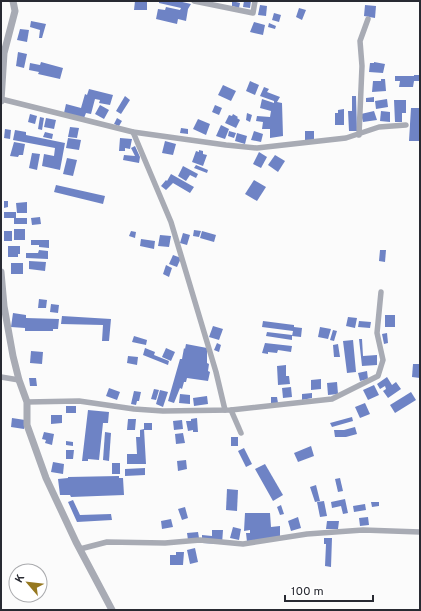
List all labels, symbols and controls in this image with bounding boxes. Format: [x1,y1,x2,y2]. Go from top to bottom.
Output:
north arrow [8,563,48,603]
text: K [12,572,28,586]
scale bar [285,577,373,603]
text: 100 m [291,584,324,600]

